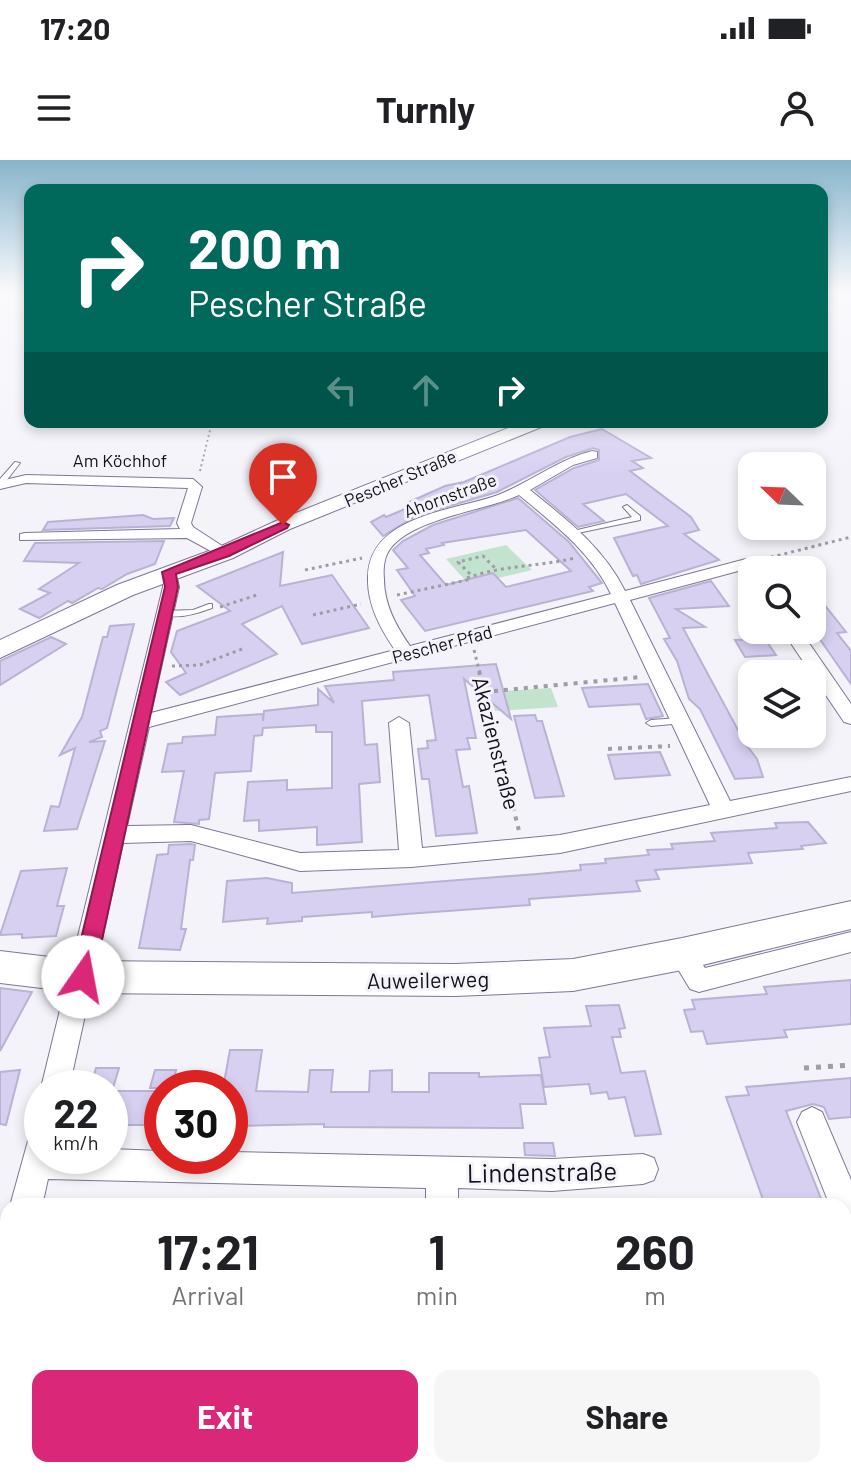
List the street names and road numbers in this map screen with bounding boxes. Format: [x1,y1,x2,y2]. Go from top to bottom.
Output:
street label: Pescher Straße [341,445,459,511]
street label: Am Köchhof [73,449,167,471]
street label: Ahornstraße [401,468,499,522]
street label: Pescher Pfad [389,620,495,668]
street label: Akazienstraße [468,674,526,812]
street label: Auweilerweg [367,965,489,993]
street label: Lindenstraße [467,1154,617,1188]

